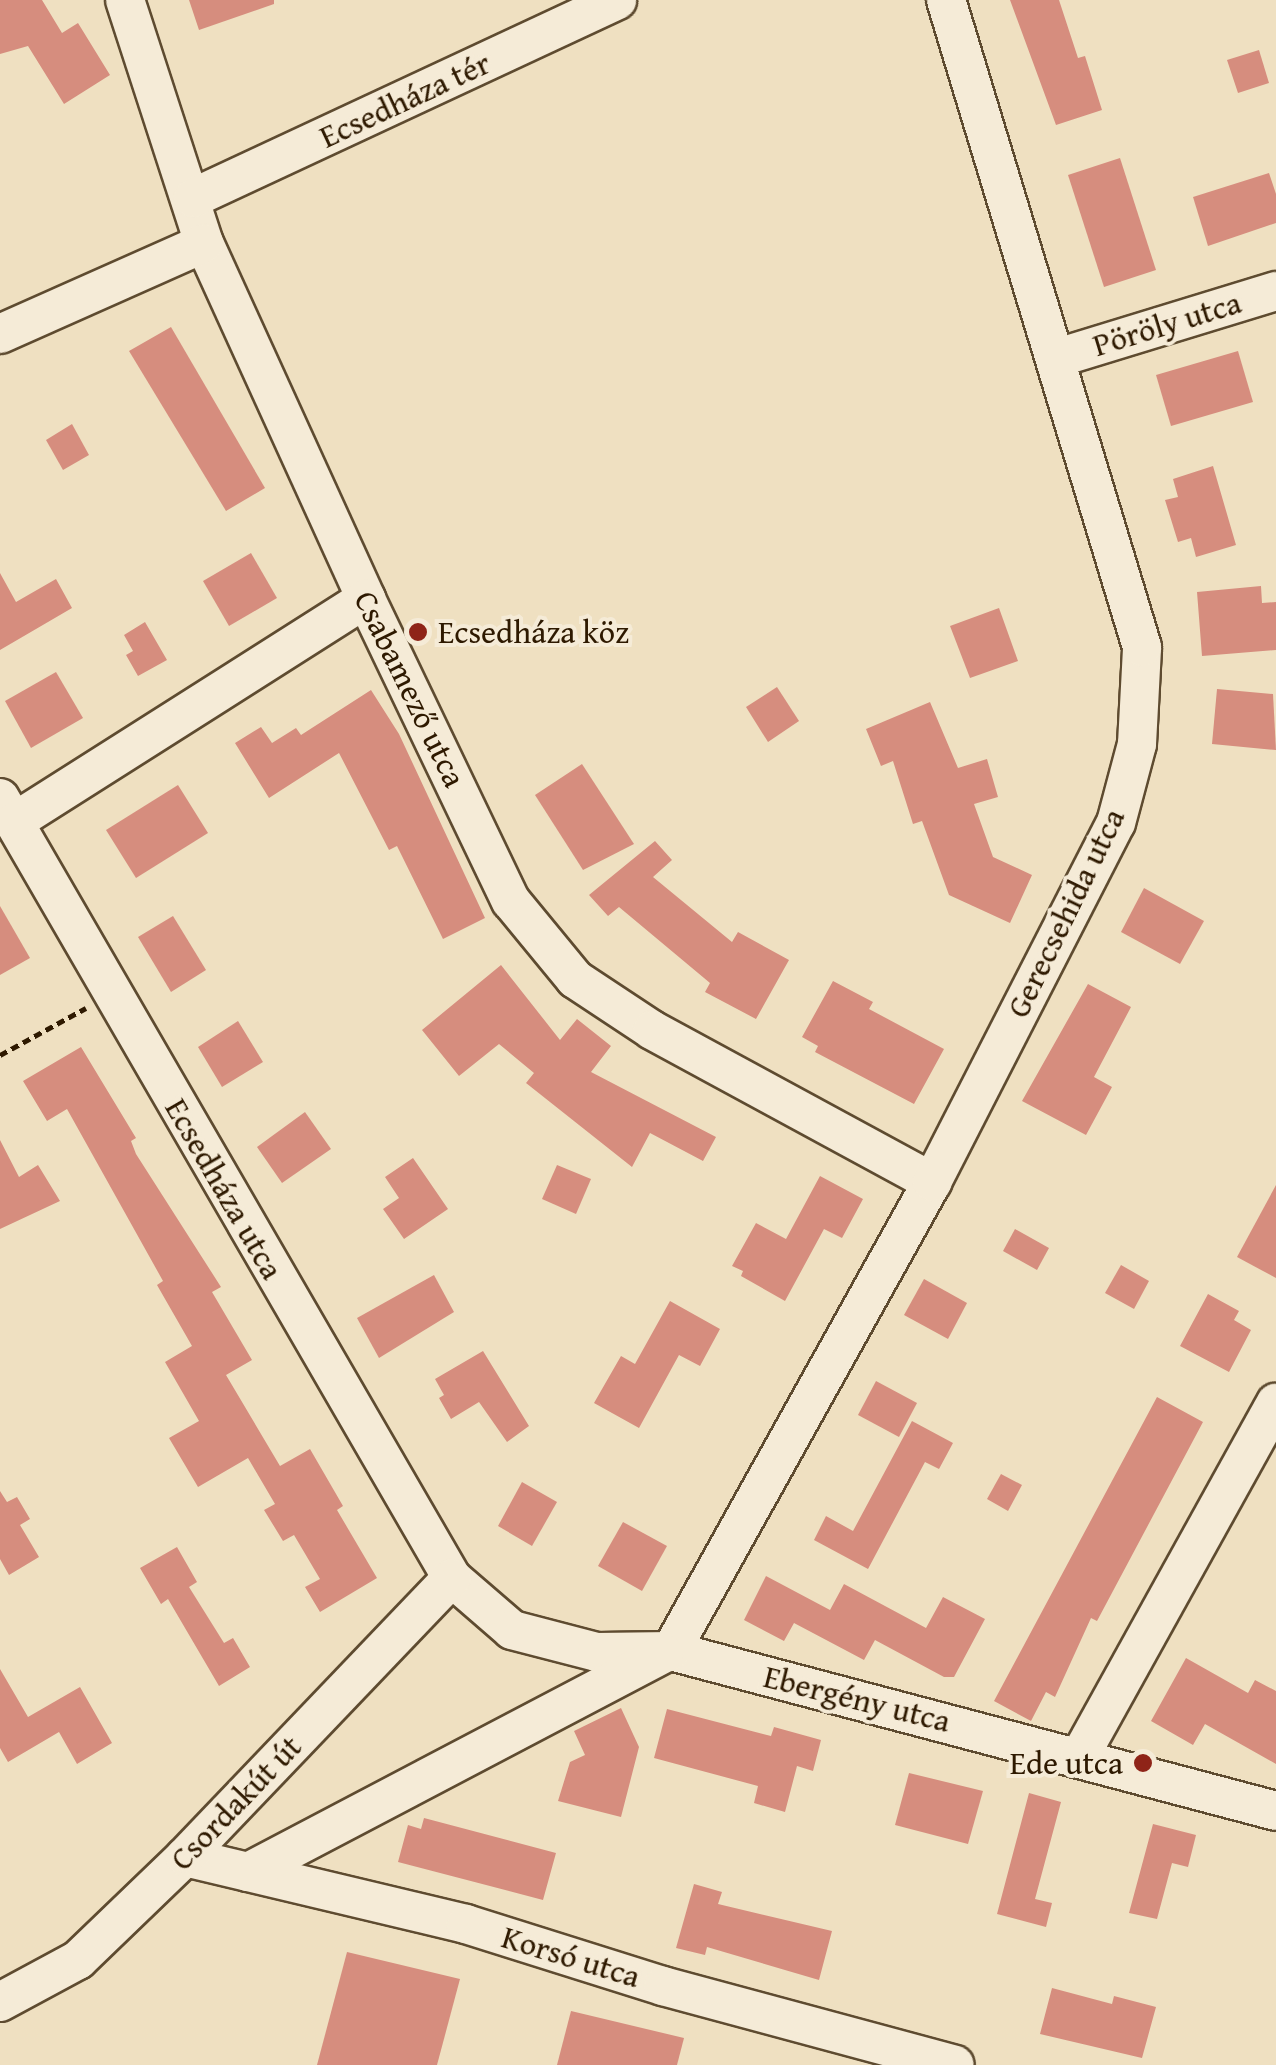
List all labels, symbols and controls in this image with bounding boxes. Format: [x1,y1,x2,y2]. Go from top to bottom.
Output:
street label: Ecsedháza tér [314,44,496,156]
street label: Pöröly utca [1088,283,1246,365]
street label: Csabamező utca [346,585,474,793]
place label: Ecsedháza köz [438,613,629,651]
marker: Ecsedháza köz [407,621,429,643]
street label: Gerecsehida utca [999,802,1133,1024]
street label: Ecsedháza utca [157,1092,291,1286]
street label: Ebergény utca [760,1657,954,1741]
street label: Csordakút út [162,1728,310,1878]
place label: Ede utca [1010,1744,1123,1782]
marker: Ede utca [1132,1752,1154,1774]
street label: Korsó utca [497,1918,645,1996]

